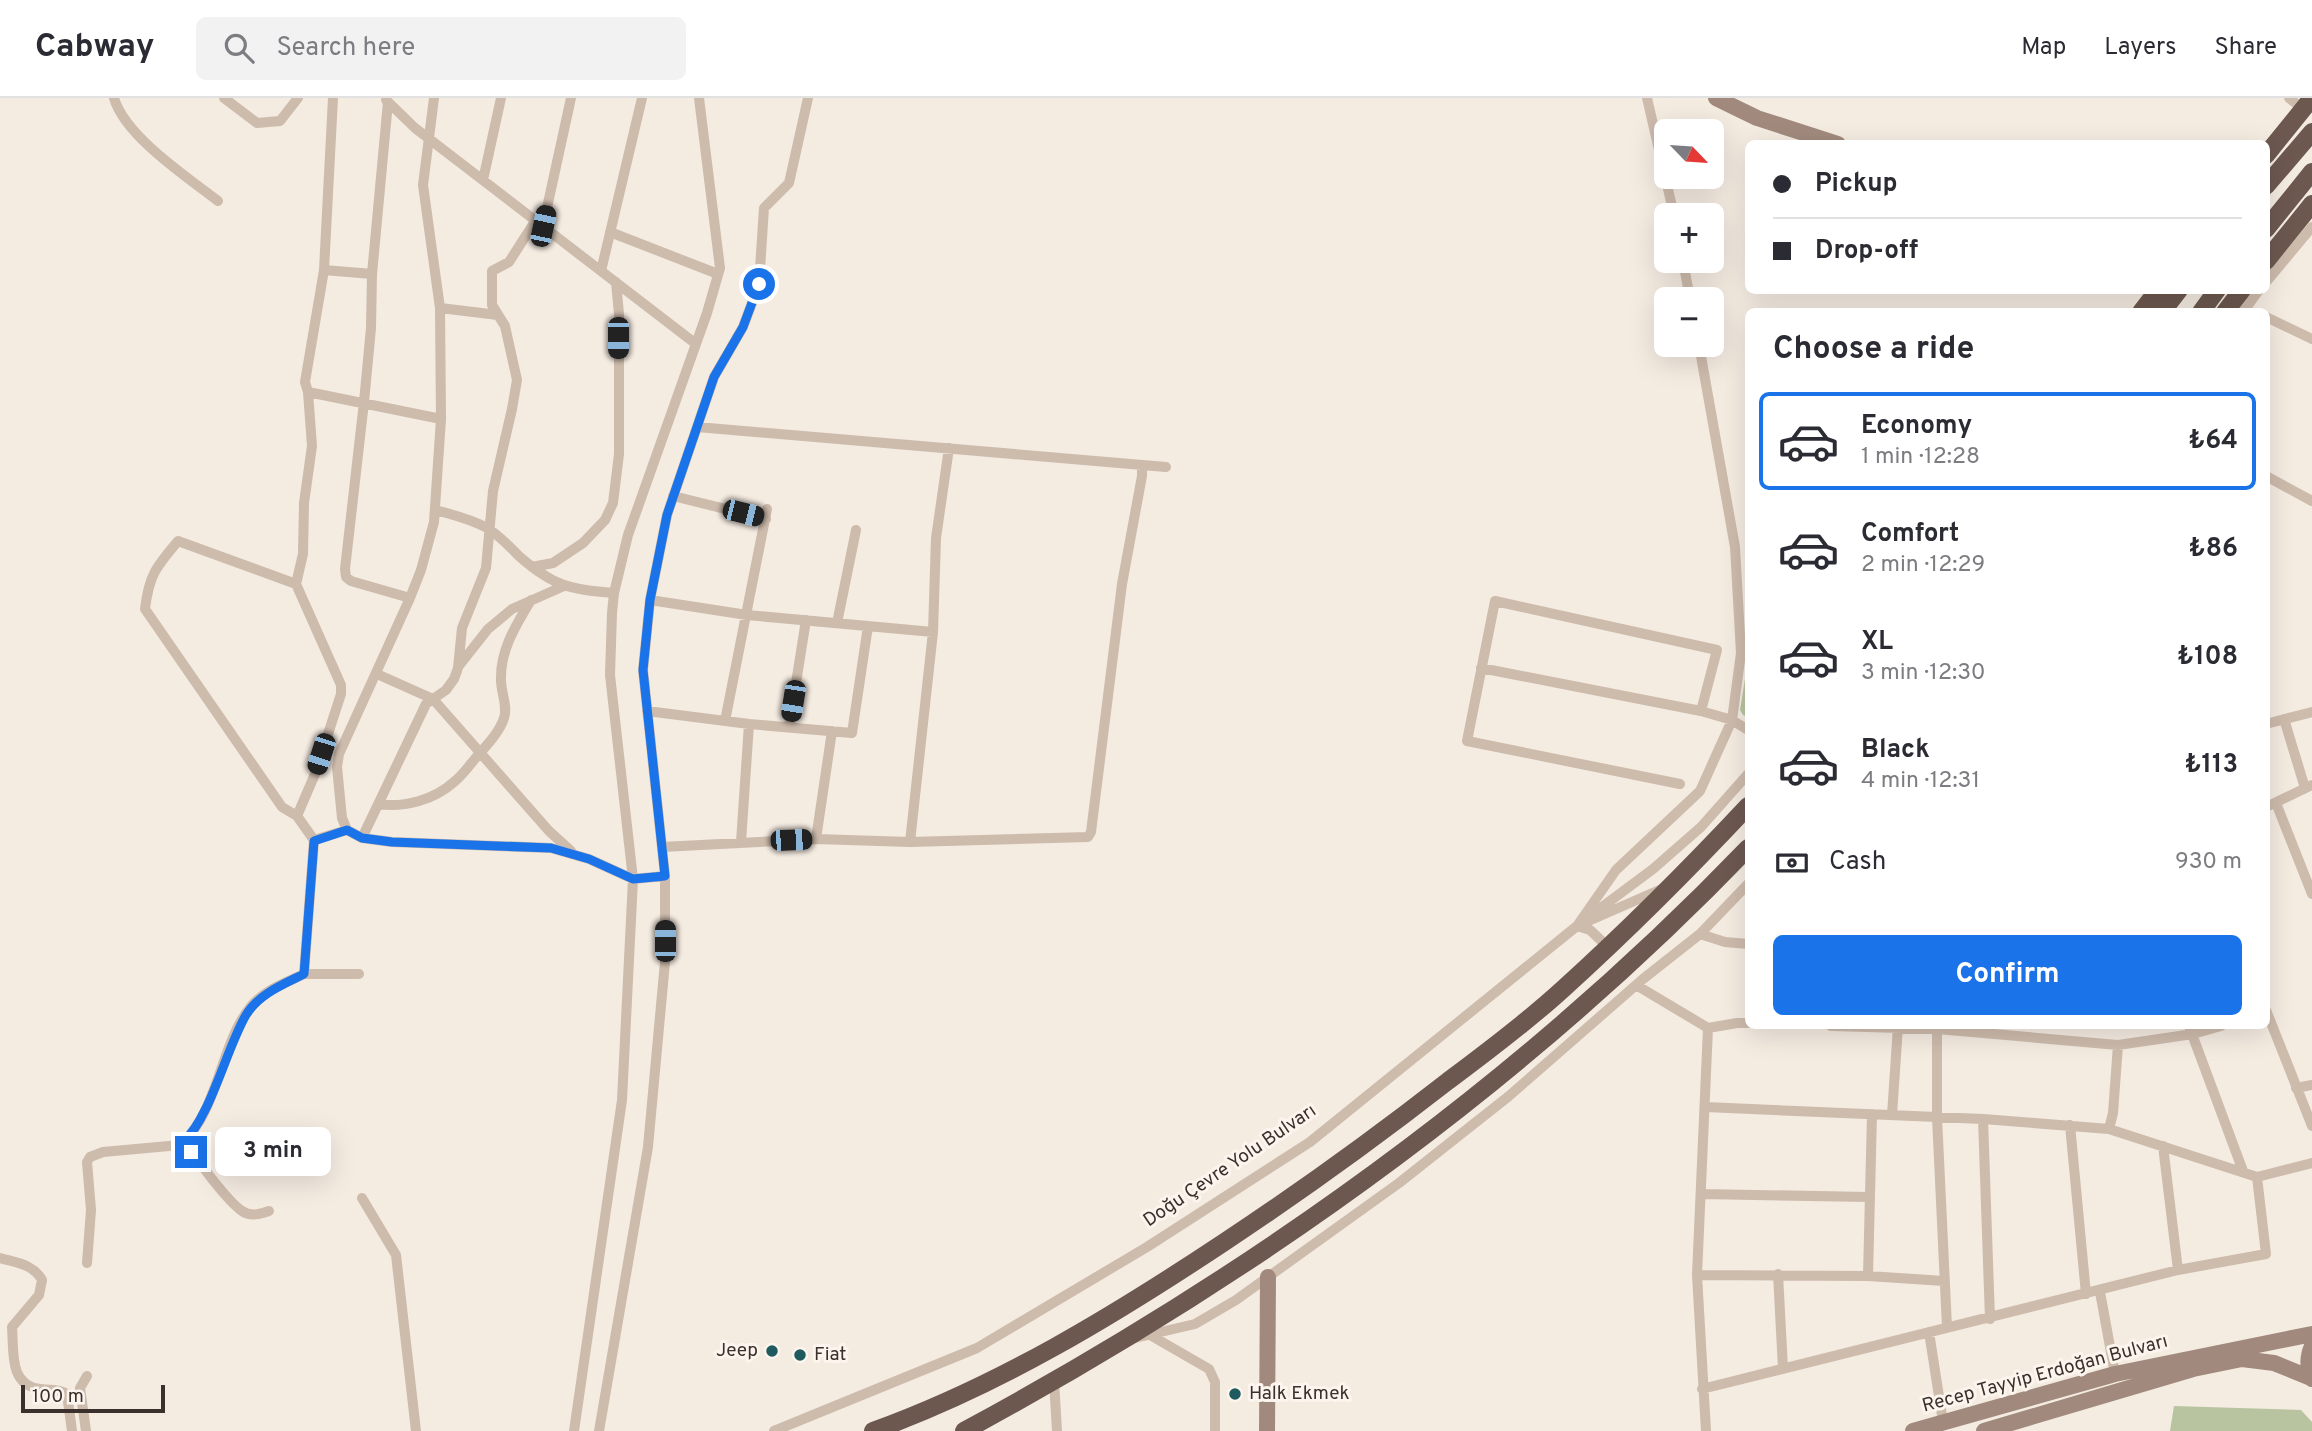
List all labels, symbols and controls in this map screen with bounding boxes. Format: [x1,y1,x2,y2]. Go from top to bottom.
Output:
search box [196,17,686,80]
text: Cabway [35,27,154,69]
icon: search [220,29,258,67]
text: Search here [276,32,415,65]
text: Map [2021,33,2066,63]
text: Layers [2104,33,2176,63]
text: Share [2214,33,2277,63]
north arrow [1654,119,1724,189]
map controls [1654,119,1724,357]
text: Pickup [1815,168,1898,201]
car [529,203,558,249]
button: + [1654,203,1724,273]
text: Drop-off [1815,235,1918,268]
route start [743,268,775,300]
button: − [1654,287,1724,357]
car [608,317,629,359]
text: Choose a ride [1773,330,1974,370]
icon: car [1777,410,1840,473]
text: Economy [1861,410,1972,443]
text: ₺64 [2188,425,2238,458]
text: 1 min · 12:28 [1861,443,1980,472]
car [721,498,766,528]
icon: car [1777,518,1840,581]
text: Comfort [1861,518,1959,551]
text: ₺86 [2189,533,2238,566]
text: 2 min · 12:29 [1861,551,1985,580]
icon: car [1777,626,1840,689]
text: XL [1861,626,1893,659]
text: ₺108 [2177,641,2238,674]
text: 3 min · 12:30 [1861,659,1986,688]
car [780,679,807,723]
car [305,731,338,777]
icon: car [1777,734,1840,797]
text: Black [1861,734,1930,767]
text: ₺113 [2185,749,2238,782]
text: 4 min · 12:31 [1861,767,1980,796]
car [770,829,813,851]
icon: cash [1773,844,1811,882]
text: Cash [1829,846,1886,879]
text: 930 m [2175,848,2242,877]
car [655,920,676,962]
button: Confirm [1773,935,2242,1015]
street label: Doğu Çevre Yolu Bulvarı [1139,1099,1321,1233]
callout: 3 min [216,1128,331,1176]
route end [175,1136,207,1168]
text: 3 min [243,1137,303,1166]
street label: Recep Tayyip Erdoğan Bulvarı [1919,1330,2171,1418]
place label: Jeep [716,1339,758,1363]
marker: Jeep [764,1343,780,1359]
place label: Fiat [814,1343,846,1367]
marker: Fiat [792,1347,808,1363]
scale bar [21,1382,164,1414]
place label: Halk Ekmek [1249,1382,1350,1406]
text: 100 m [32,1385,84,1409]
marker: Halk Ekmek [1227,1386,1243,1402]

